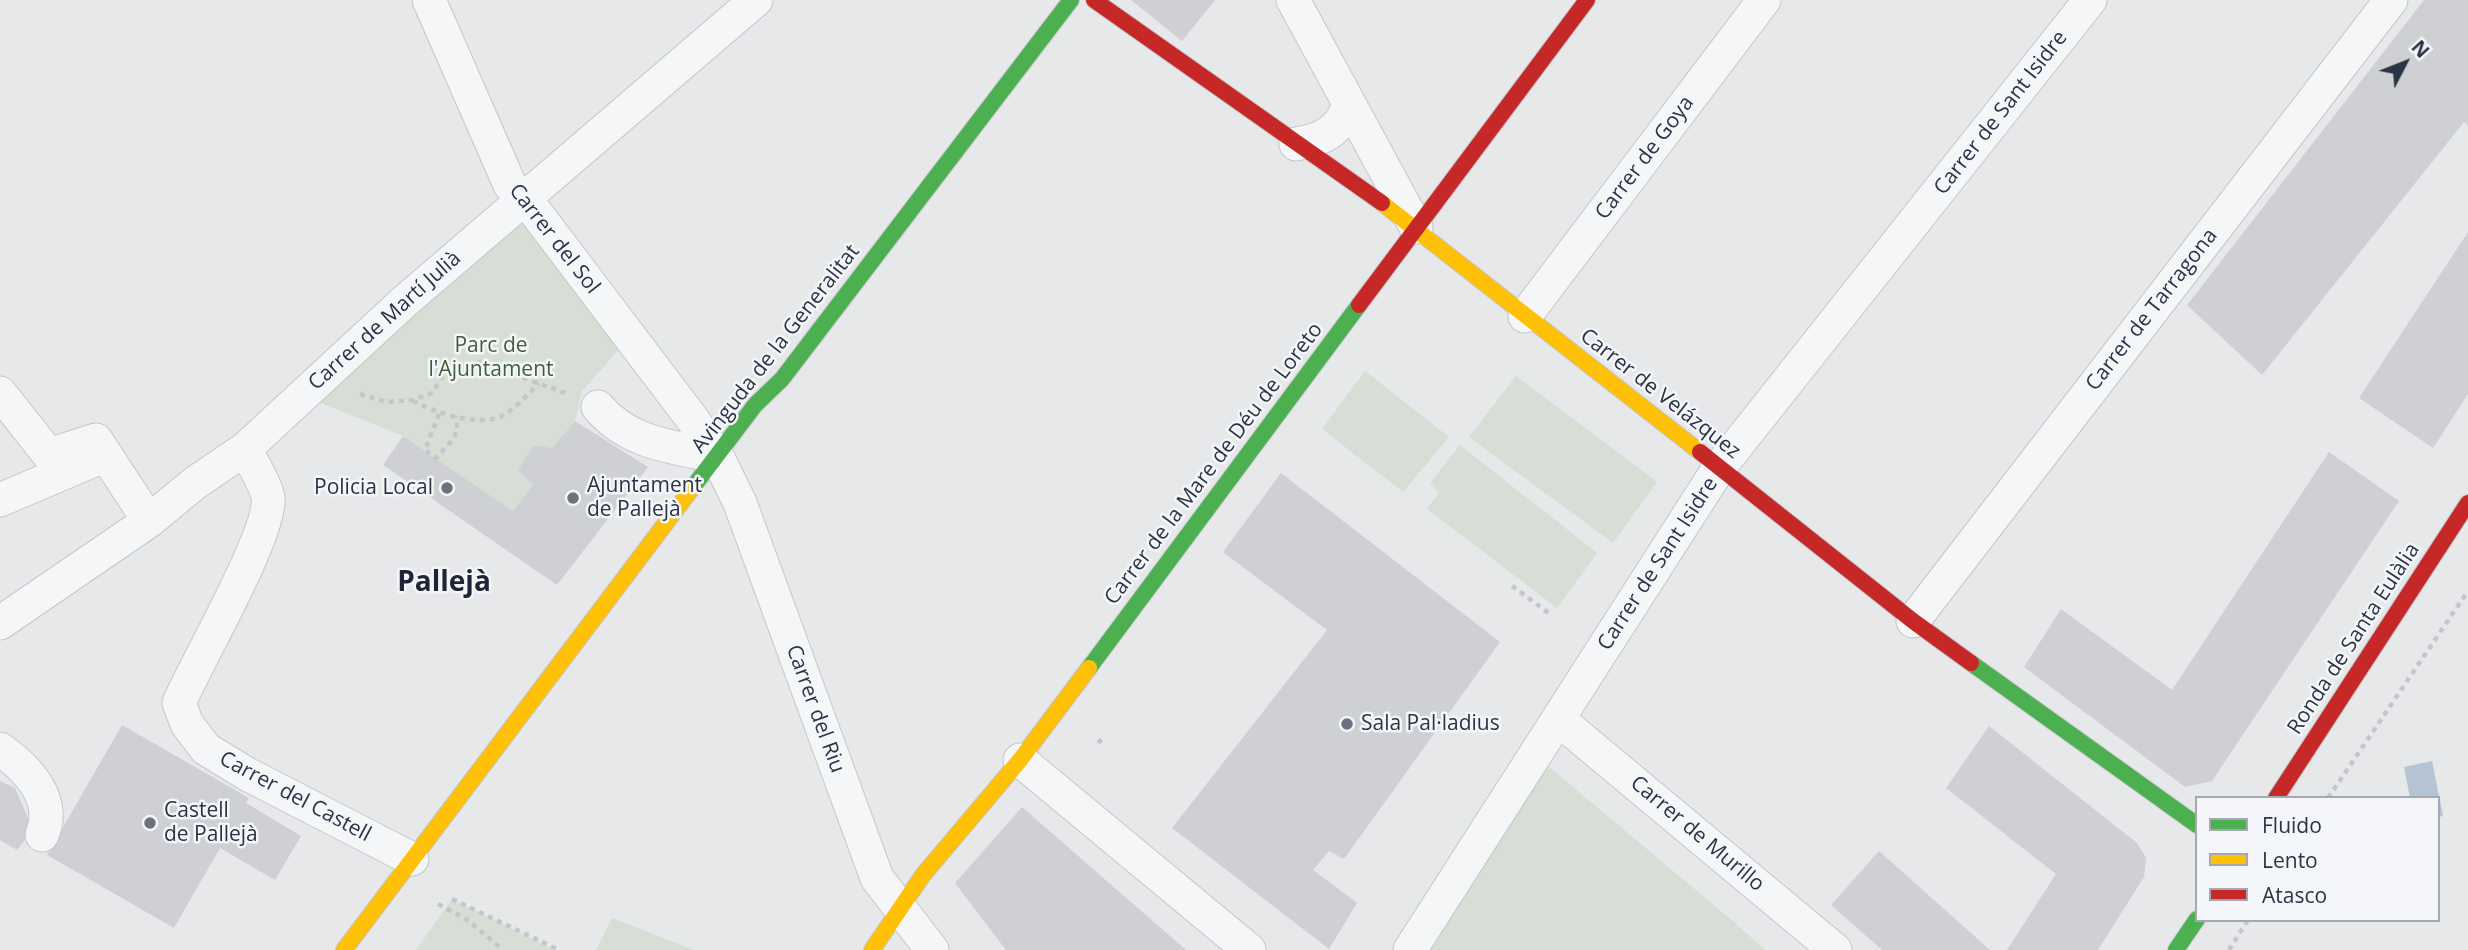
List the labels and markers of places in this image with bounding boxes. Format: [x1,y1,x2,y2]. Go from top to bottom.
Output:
place label: Ajuntament de Pallejà [587,473,702,523]
place label: Policia Local [314,475,433,501]
marker: Policia Local [439,480,455,496]
marker: Ajuntament de Pallejà [565,490,581,506]
place label: Sala Pal·ladius [1361,711,1500,737]
marker: Sala Pal·ladius [1339,716,1355,732]
place label: Castell de Pallejà [164,798,258,848]
marker: Castell de Pallejà [142,815,158,831]

